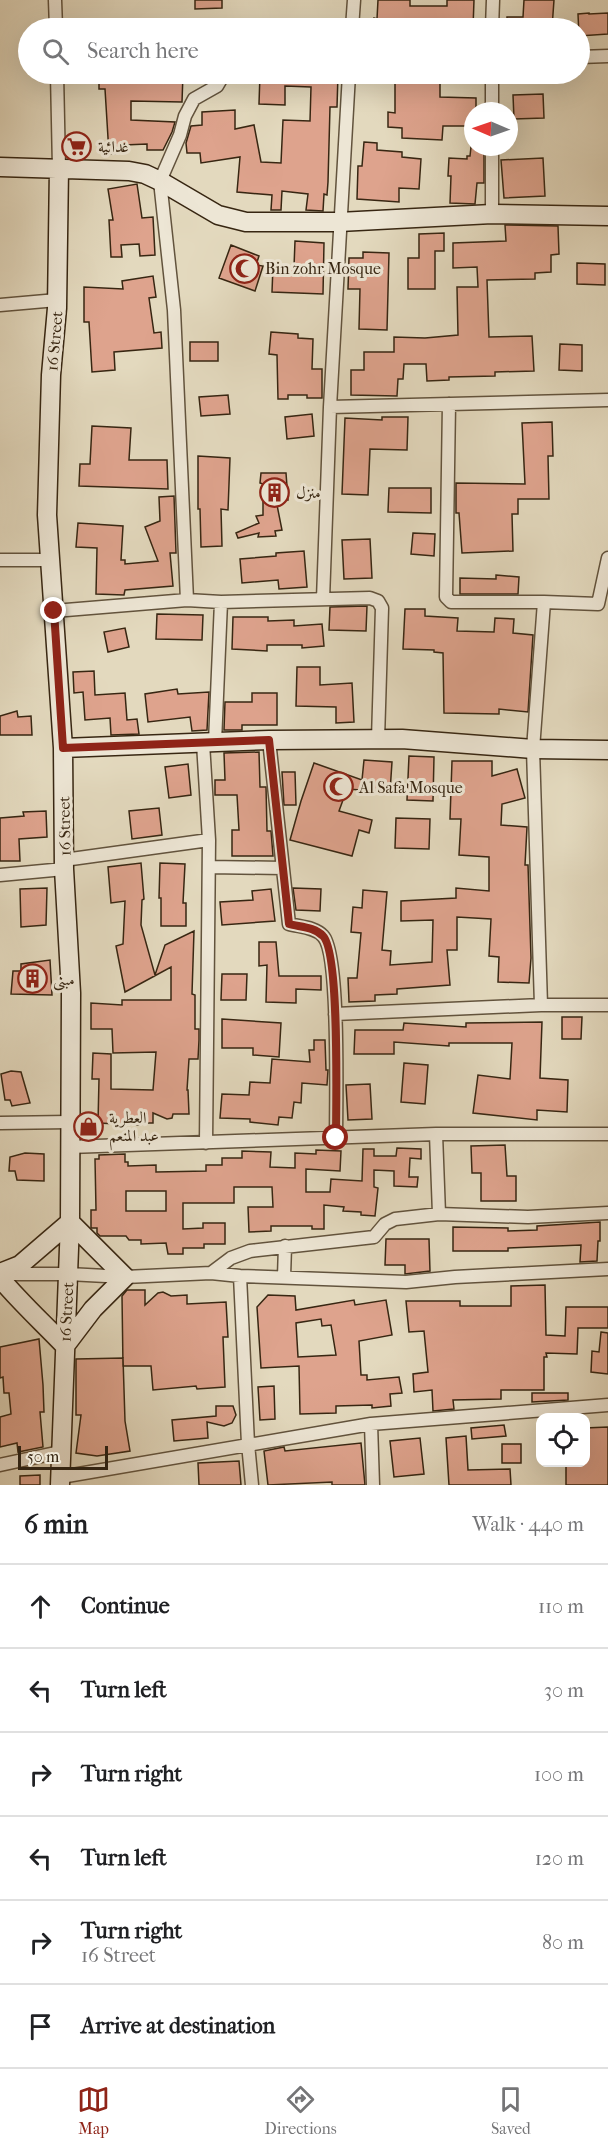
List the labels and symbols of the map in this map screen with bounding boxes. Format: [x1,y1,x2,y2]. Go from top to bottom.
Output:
north arrow [464,102,518,156]
supermarket icon: غدائية [61,130,93,162]
place label: غدائية [98,137,129,156]
mosque icon: Bin zohr Mosque [228,252,260,284]
place label: Bin zohr Mosque [265,259,381,278]
street label: 16 Street [42,310,67,372]
building icon: منزل [259,476,291,508]
place label: منزل [296,483,321,502]
route end [40,597,66,623]
mosque icon: Al Safa Mosque [322,771,354,803]
place label: Al Safa Mosque [358,778,463,797]
street label: 16 Street [54,796,75,856]
building icon: مبنى [16,963,48,995]
place label: مبنى [53,970,75,991]
place label: العطرية عبد المنعم [109,1108,159,1151]
shop icon: العطرية عبد المنعم [72,1110,104,1142]
route start [322,1124,348,1150]
street label: 16 Street [55,1281,78,1342]
scale bar [18,1443,108,1470]

